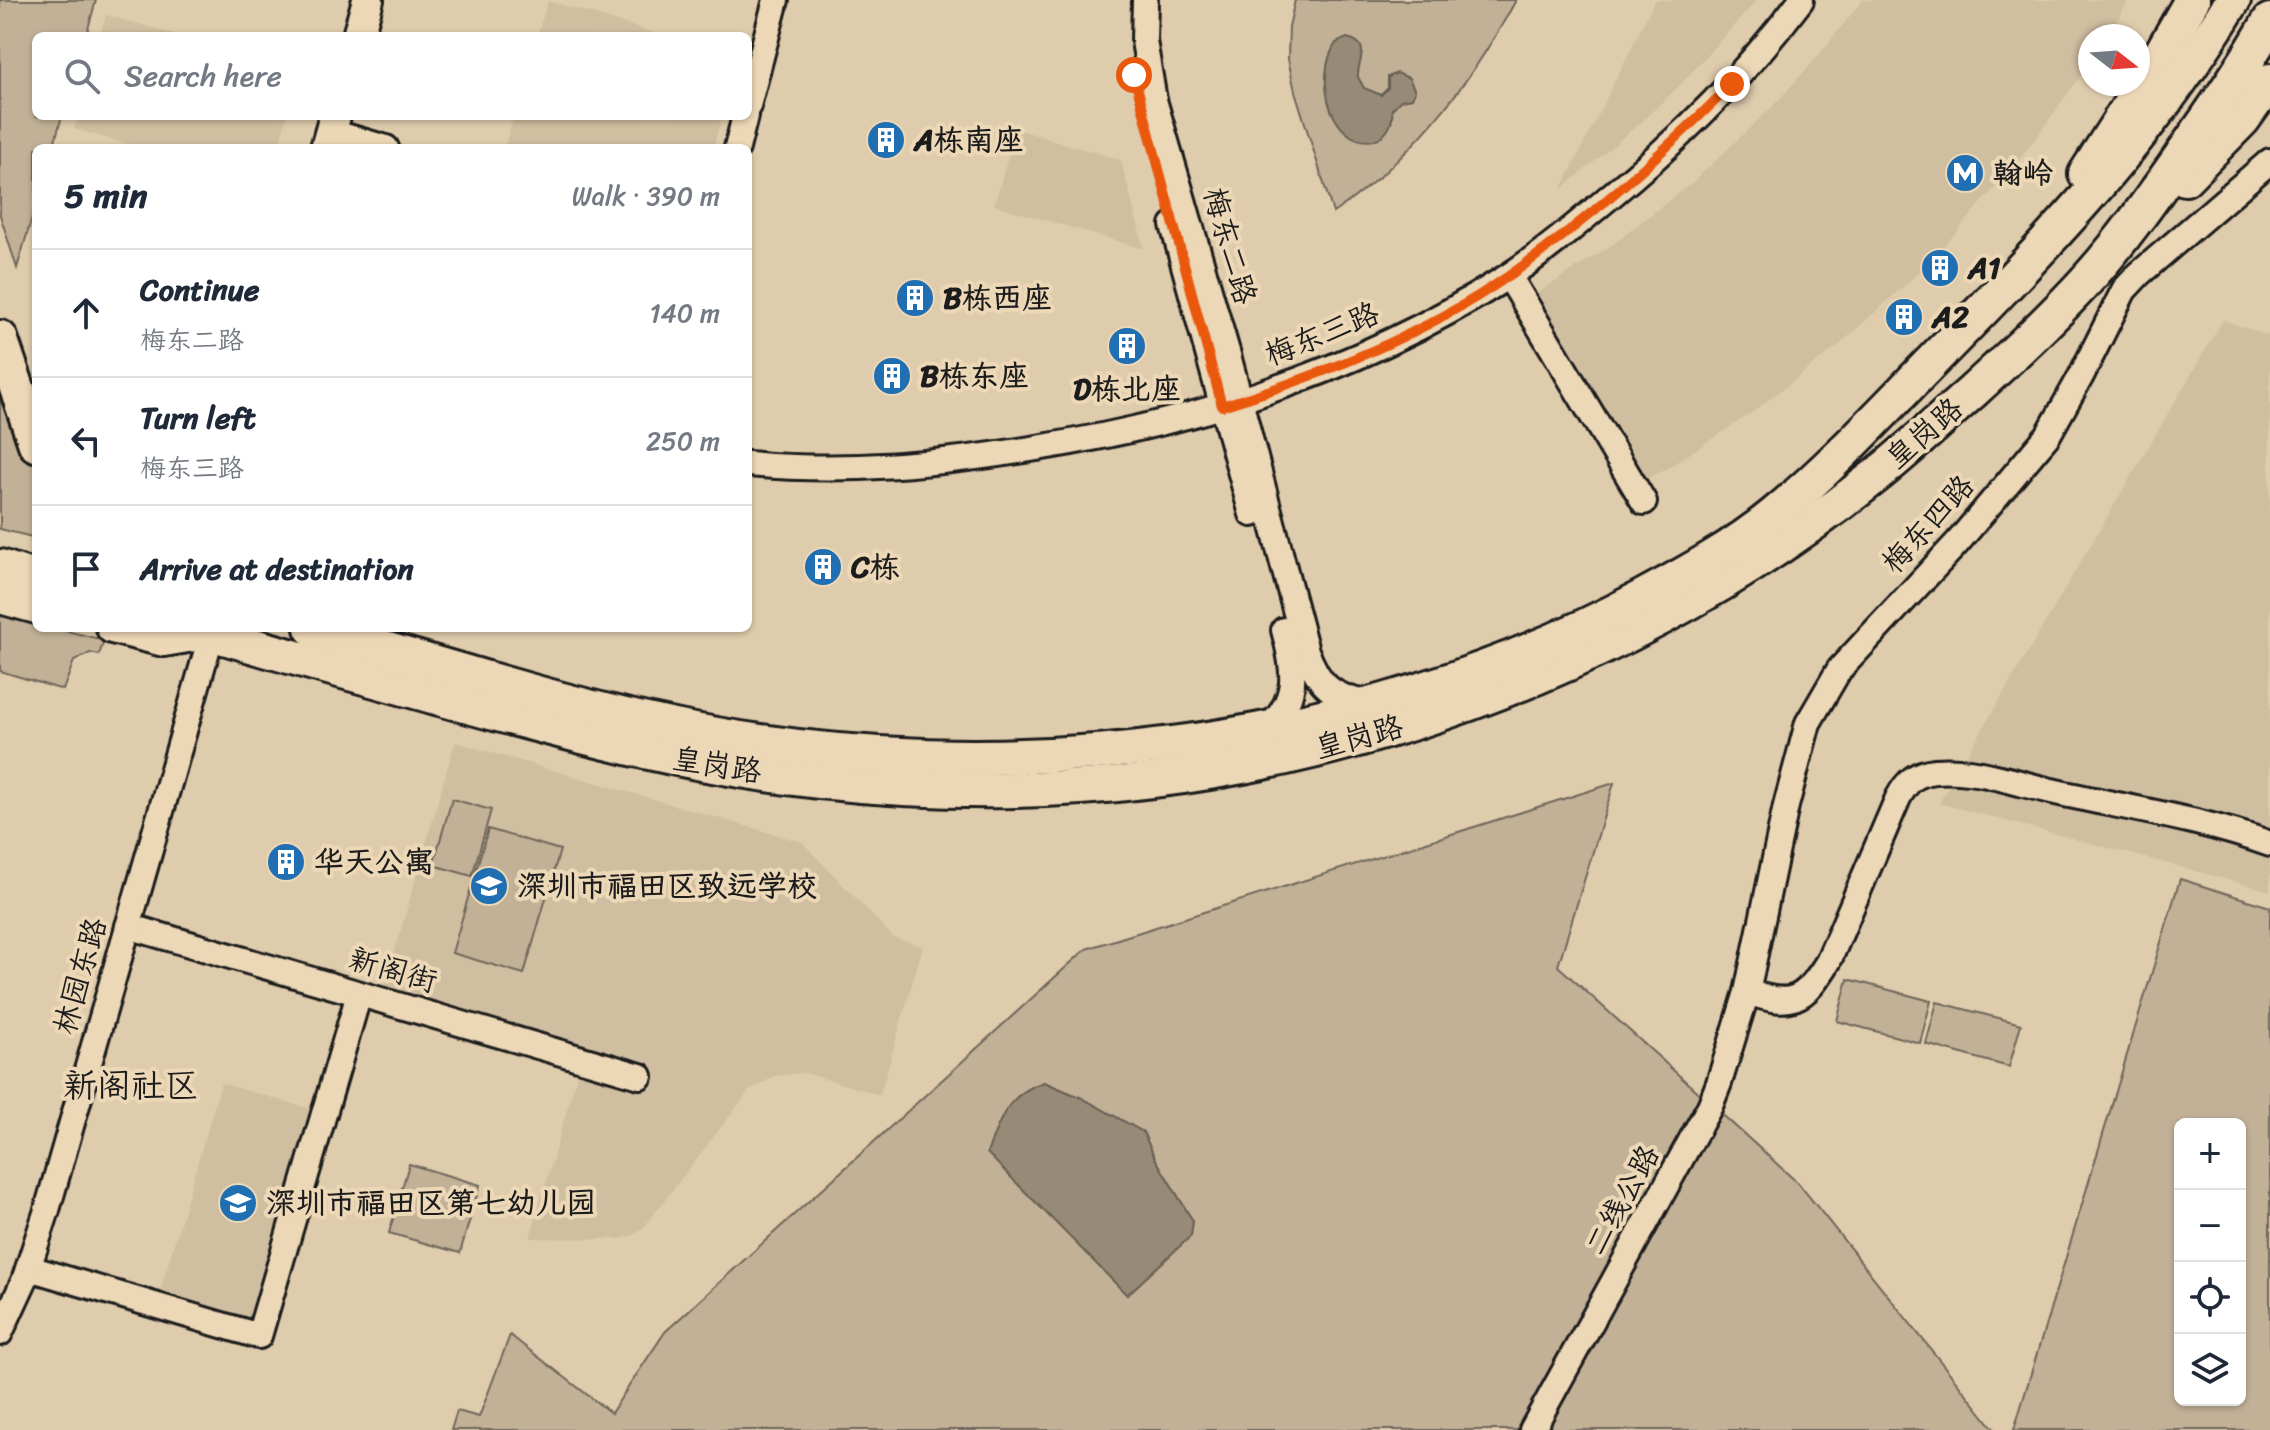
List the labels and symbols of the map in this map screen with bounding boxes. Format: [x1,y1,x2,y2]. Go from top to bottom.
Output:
north arrow [2078,24,2150,96]
route start [1116,57,1152,93]
route end [1714,66,1750,102]
place label: A栋南座 [912,113,1024,167]
building icon: A栋南座 [865,119,907,161]
place label: 翰岭 [1993,146,2053,200]
metro station icon: 翰岭 [1944,152,1986,194]
street label: 梅东二路 [1188,181,1272,311]
place label: A1 [1966,241,2001,295]
building icon: A1 [1919,247,1961,289]
place label: B栋西座 [943,271,1052,325]
building icon: B栋西座 [894,277,936,319]
street label: 梅东三路 [1256,286,1388,382]
place label: A2 [1930,290,1970,344]
building icon: A2 [1883,296,1925,338]
building icon: D栋北座 [1106,325,1148,367]
place label: B栋东座 [920,349,1029,403]
building icon: B栋东座 [871,355,913,397]
place label: D栋北座 [1073,362,1181,416]
street label: 皇岗路 [1872,383,1976,483]
street label: 梅东四路 [1868,461,1988,587]
place label: C栋 [850,540,900,594]
building icon: C栋 [802,546,844,588]
street label: 皇岗路 [1309,699,1409,775]
street label: 皇岗路 [668,731,766,799]
place label: 华天公寓 [314,835,434,889]
building icon: 华天公寓 [265,841,307,883]
place label: 深圳市福田区致远学校 [517,859,817,913]
school or university icon: 深圳市福田区致远学校 [468,865,510,907]
street label: 林园东路 [38,911,122,1041]
street label: 新阁街 [342,932,444,1008]
district label: 新阁社区 [63,1056,199,1116]
street label: 二线公路 [1569,1134,1675,1266]
place label: 深圳市福田区第七幼儿园 [266,1176,596,1230]
school or university icon: 深圳市福田区第七幼儿园 [217,1182,259,1224]

